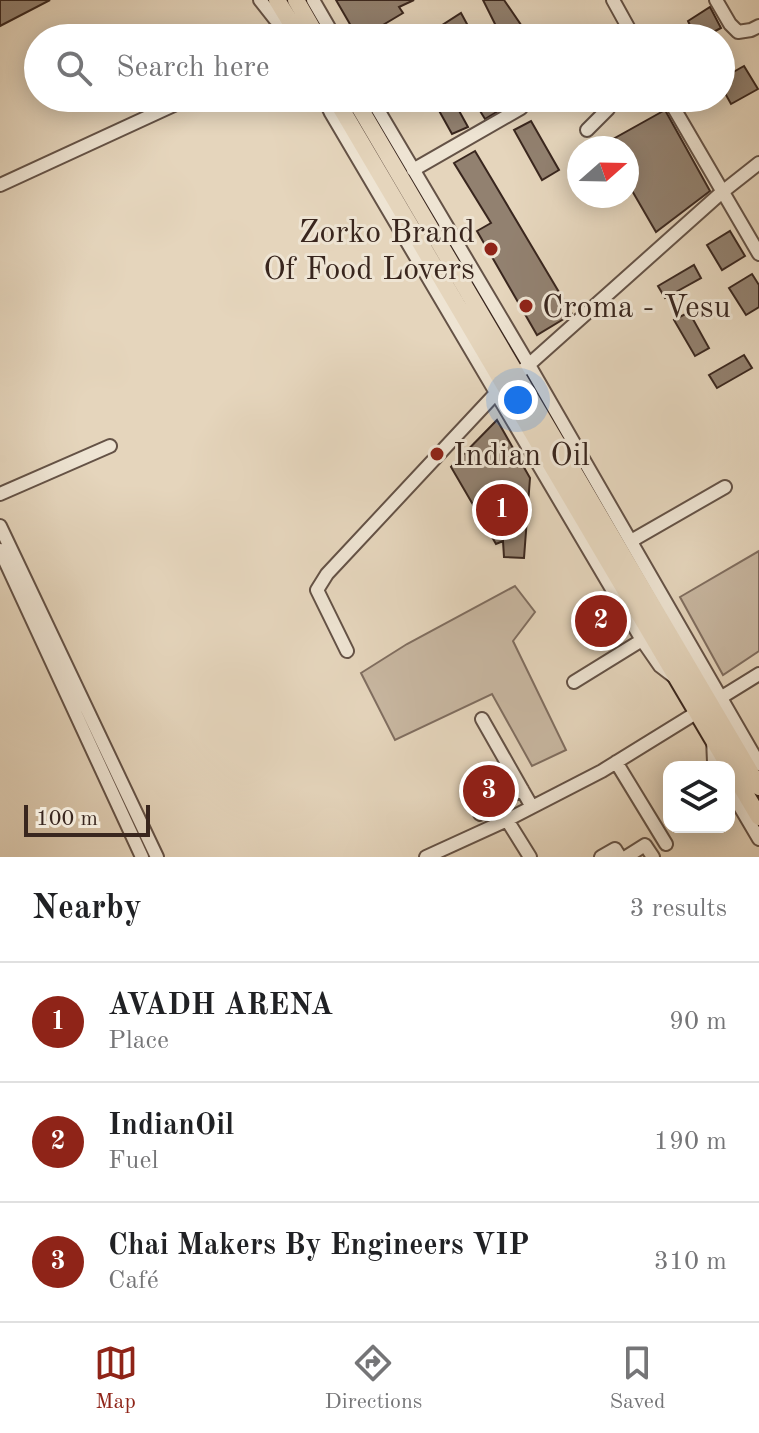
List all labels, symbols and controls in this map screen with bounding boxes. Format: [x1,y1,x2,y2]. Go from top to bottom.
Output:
search box [24,24,735,112]
icon: search [52,46,96,90]
text: Search here [116,53,270,83]
north arrow [567,136,639,208]
place label: Zorko Brand Of Food Lovers [263,218,475,287]
marker: Zorko Brand Of Food Lovers [482,240,500,258]
place label: Croma - Vesu [542,293,731,325]
marker: Croma - Vesu [517,297,535,315]
your location [498,380,538,420]
place label: Indian Oil [453,441,590,473]
marker: Indian Oil [428,445,446,463]
pin: 1 [476,480,528,540]
pin: 2 [575,591,627,651]
pin: 3 [463,761,515,821]
map controls [663,761,735,833]
button: layers [663,761,735,833]
scale bar [24,801,150,837]
text: 100 m [36,808,98,830]
text: Nearby [32,892,142,926]
text: 3 results [629,896,727,922]
text: AVADH ARENA [108,991,333,1021]
text: 1 [50,1009,66,1035]
text: 90 m [669,1009,727,1035]
text: Place [108,1028,169,1054]
text: IndianOil [108,1111,234,1141]
text: 2 [50,1129,66,1155]
text: 190 m [654,1129,727,1155]
text: Fuel [108,1148,158,1174]
text: Chai Makers By Engineers VIP [108,1231,529,1261]
text: 3 [50,1249,66,1275]
text: 310 m [654,1249,727,1275]
text: Café [108,1268,159,1294]
tab: Map [94,1341,138,1416]
tab: Directions [325,1341,422,1416]
tab: Saved [609,1341,665,1416]

